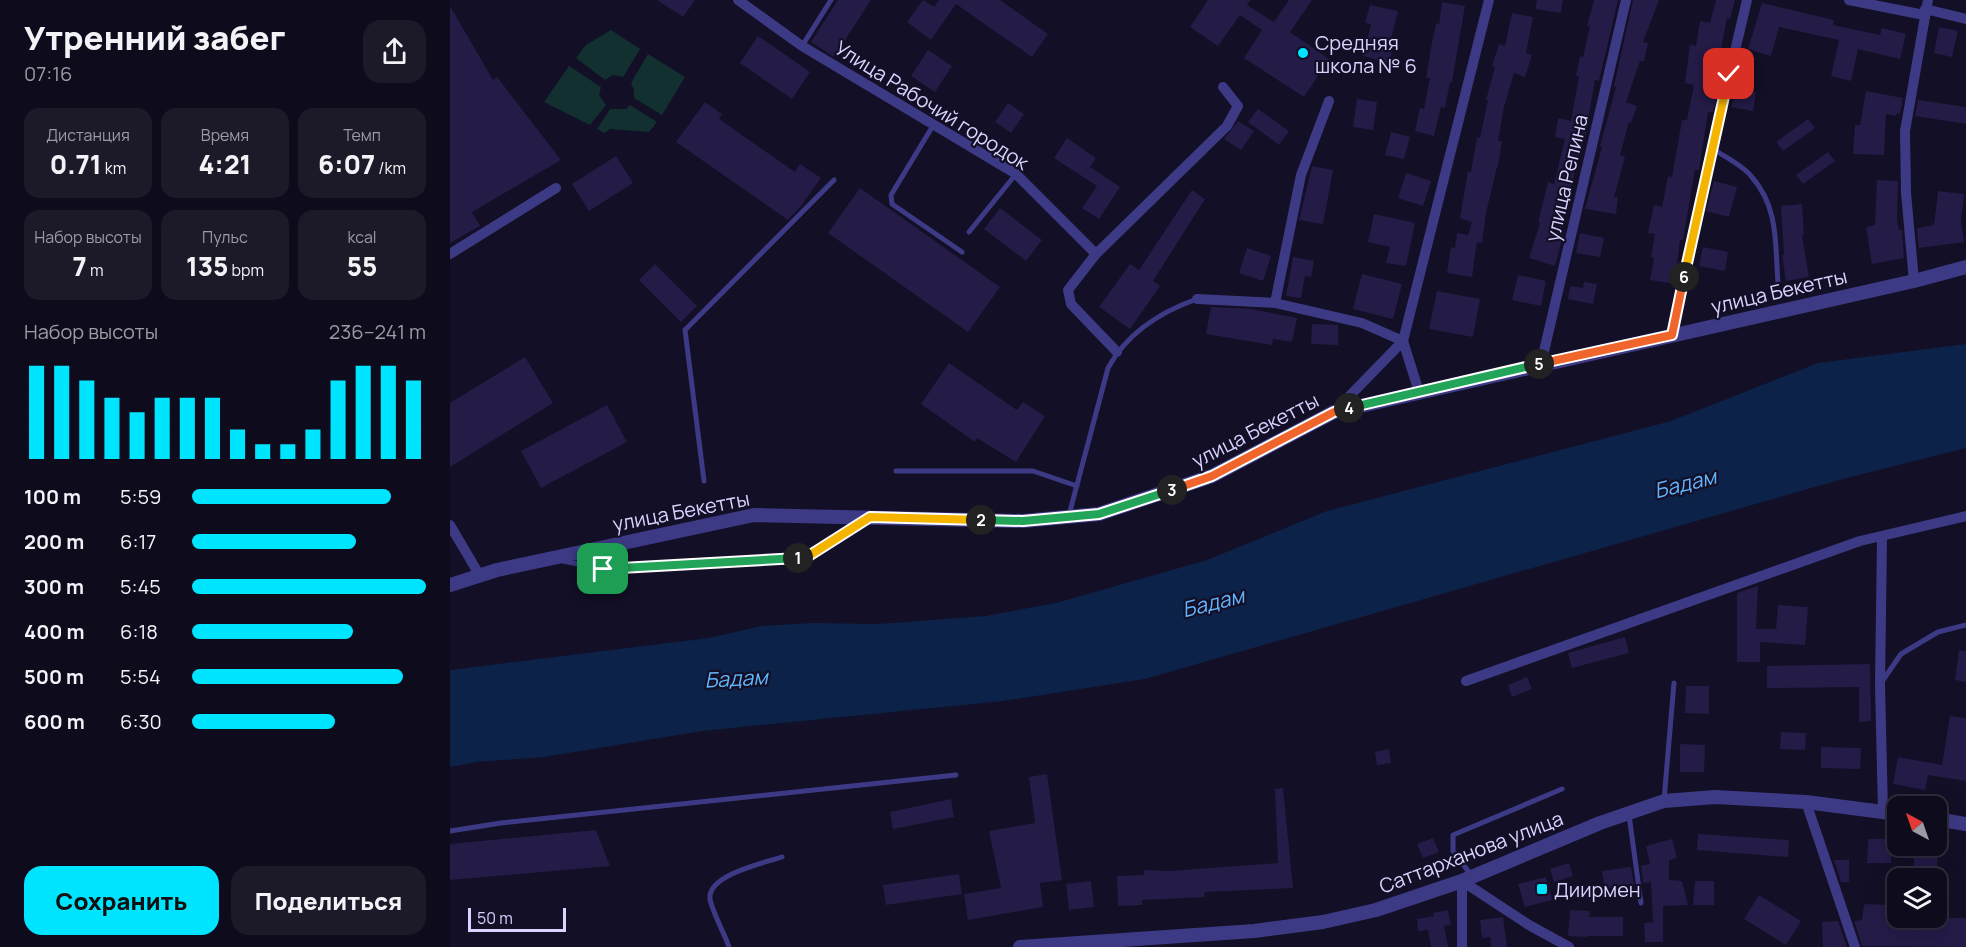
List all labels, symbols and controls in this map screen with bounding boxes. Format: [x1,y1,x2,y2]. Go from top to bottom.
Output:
text: Утренний забег [24,15,286,60]
button: share [363,20,426,83]
place label: Средняя школа № 6 [1315,29,1417,79]
street label: Улица Рабочий городок [830,34,1035,176]
marker: Средняя школа № 6 [1296,46,1310,60]
pin [1703,48,1754,99]
icon: check [1712,57,1745,90]
text: 07:16 [24,60,72,87]
street label: улица Репина [1538,112,1594,244]
text: Дистанция [46,124,130,146]
text: Время [201,124,249,146]
text: Темп [343,124,381,146]
text: 0.71 [50,146,102,182]
text: 4:21 [199,146,251,182]
text: 6:07 [318,146,375,182]
text: km [102,157,126,179]
text: /km [375,157,406,179]
text: Набор высоты [34,226,142,248]
text: Пульс [202,226,248,248]
text: kcal [347,226,377,248]
text: 7 [73,248,87,284]
text: 135 [186,248,228,284]
text: 55 [347,248,377,284]
text: m [87,259,103,281]
text: bpm [228,259,264,281]
pin: 6 [1669,262,1699,292]
street label: улица Бекетты [1708,262,1850,320]
text: 6 [1679,266,1689,288]
text: Набор высоты [24,318,158,345]
text: 236–241 m [329,318,426,345]
pin: 5 [1524,349,1554,379]
text: 5 [1534,353,1544,375]
street label: улица Бекетты [1187,386,1323,474]
pin: 4 [1334,393,1364,423]
text: 4 [1344,397,1354,419]
water label: Бадам [1651,461,1720,504]
pin: 3 [1157,475,1187,505]
text: 3 [1167,479,1177,501]
text: 100 m [24,483,81,510]
text: 5:59 [120,483,162,510]
street label: улица Бекетты [610,484,752,538]
pin: 2 [966,505,996,535]
text: 2 [976,509,986,531]
text: 200 m [24,528,84,555]
text: 6:17 [120,528,156,555]
pin [577,543,628,594]
pin: 1 [783,543,813,573]
text: 1 [794,547,802,569]
icon: arrive [586,552,619,585]
text: 300 m [24,573,84,600]
text: 5:45 [120,573,161,600]
water label: Бадам [1179,580,1248,623]
text: 400 m [24,618,84,645]
text: 6:18 [120,618,158,645]
water label: Бадам [704,662,770,694]
text: 500 m [24,663,84,690]
text: 5:54 [120,663,161,690]
text: 600 m [24,708,85,735]
text: 6:30 [120,708,162,735]
north arrow [1887,796,1947,856]
map controls [1887,796,1947,928]
street label: Саттарханова улица [1375,804,1567,900]
button: Сохранить [24,866,219,935]
button: Поделиться [231,866,426,935]
button: layers [1887,868,1947,928]
place label: Диирмен [1554,876,1641,903]
marker: Диирмен [1535,882,1549,896]
scale bar [468,905,566,932]
text: 50 m [477,907,513,929]

